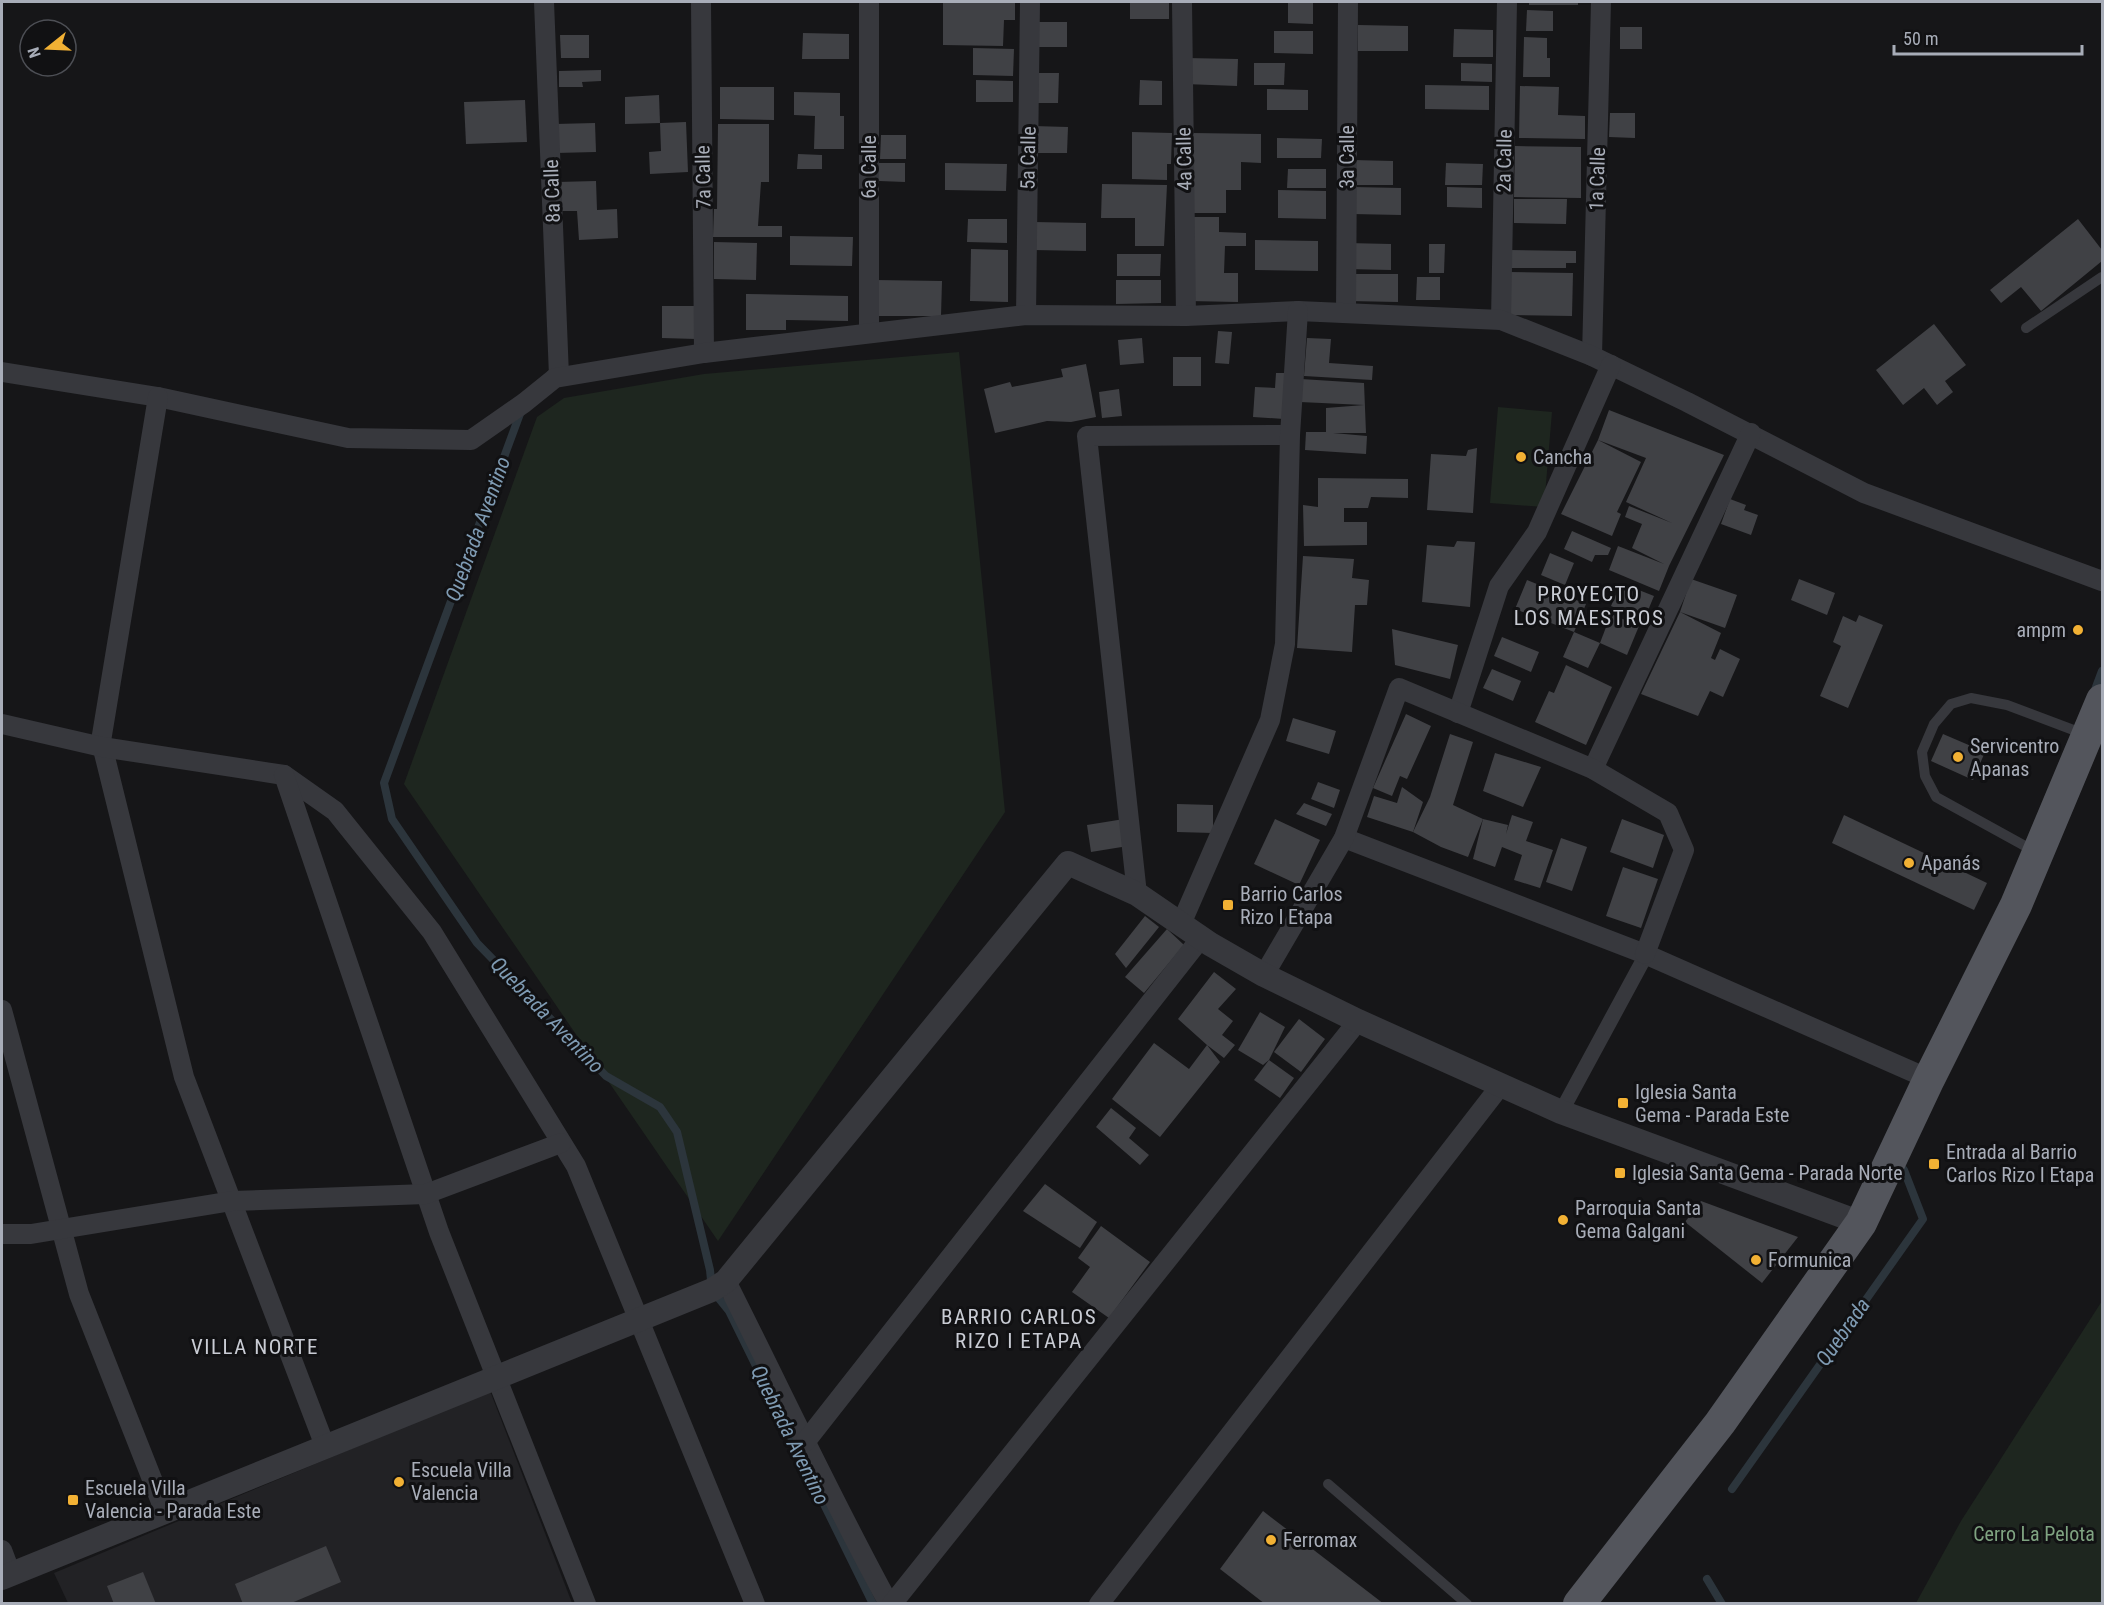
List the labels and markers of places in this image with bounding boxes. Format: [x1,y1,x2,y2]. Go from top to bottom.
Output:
place label: Cancha [1533,445,1592,469]
marker: Cancha [1514,450,1528,464]
place label: ampm [2016,618,2066,642]
marker: ampm [2071,623,2085,637]
place label: Servicentro Apanas [1970,734,2059,781]
marker: Servicentro Apanas [1951,750,1965,764]
place label: Apanás [1921,851,1980,875]
marker: Apanás [1902,856,1916,870]
place label: Barrio Carlos Rizo I Etapa [1240,882,1343,929]
marker: Barrio Carlos Rizo I Etapa [1221,898,1235,912]
place label: Iglesia Santa Gema - Parada Este [1635,1080,1789,1127]
marker: Iglesia Santa Gema - Parada Este [1616,1096,1630,1110]
place label: Entrada al Barrio Carlos Rizo I Etapa [1946,1140,2094,1187]
marker: Entrada al Barrio Carlos Rizo I Etapa [1927,1157,1941,1171]
place label: Iglesia Santa Gema - Parada Norte [1632,1161,1903,1185]
marker: Iglesia Santa Gema - Parada Norte [1613,1166,1627,1180]
place label: Parroquia Santa Gema Galgani [1575,1196,1701,1243]
marker: Parroquia Santa Gema Galgani [1556,1213,1570,1227]
place label: Formunica [1768,1248,1851,1272]
marker: Formunica [1749,1253,1763,1267]
place label: Escuela Villa Valencia [411,1458,512,1505]
marker: Escuela Villa Valencia [392,1475,406,1489]
place label: Escuela Villa Valencia - Parada Este [85,1476,261,1523]
marker: Escuela Villa Valencia - Parada Este [66,1493,80,1507]
place label: Ferromax [1283,1528,1357,1552]
marker: Ferromax [1264,1533,1278,1547]

